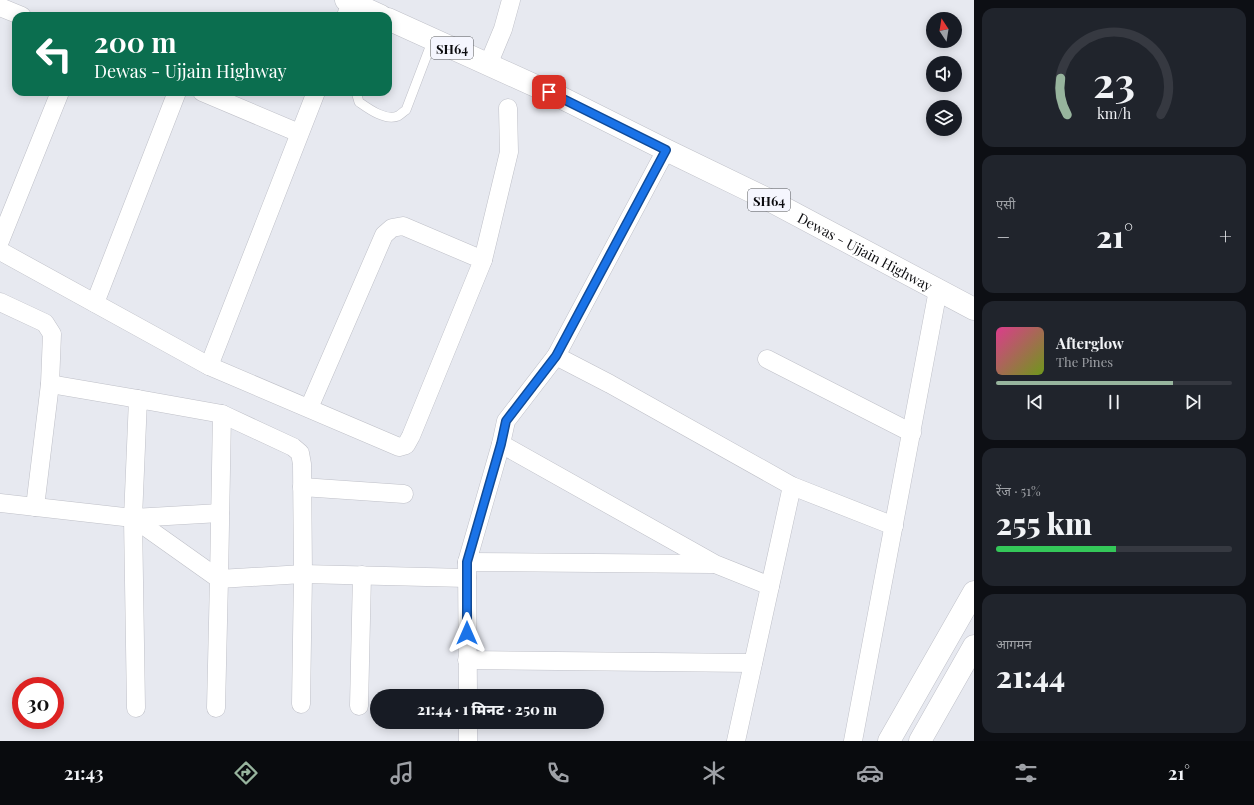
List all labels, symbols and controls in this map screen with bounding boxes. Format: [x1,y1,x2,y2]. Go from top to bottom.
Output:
north arrow [926,12,962,48]
map controls [926,12,962,136]
text: 200 m [94,23,177,60]
icon: left [28,28,80,80]
road number: SH64 [431,37,473,59]
text: 23 [1093,53,1135,108]
button: sound [926,56,962,92]
text: Dewas - Ujjain Highway [94,59,287,83]
pin [532,75,566,109]
icon: arrive [538,81,560,103]
button: layers [926,100,962,136]
text: km/h [1097,104,1132,123]
road number: SH64 [748,189,790,211]
text: एसी [996,195,1015,212]
street label: Dewas - Ujjain Highway [795,208,936,295]
text: 21° [1096,216,1133,256]
text: − [996,221,1010,251]
text: + [1219,221,1232,251]
text: Afterglow [1056,333,1124,353]
text: The Pines [1056,353,1113,370]
icon: previous [1024,391,1046,413]
icon: pause [1103,391,1125,413]
icon: next [1182,391,1204,413]
text: रेंज · 51% [996,482,1041,499]
text: 255 km [996,503,1092,543]
position arrow [446,612,488,654]
text: आगमन [996,635,1032,652]
text: 21:44 [996,656,1065,696]
speed limit sign: 30 [12,677,64,729]
text: 21:44 · 1 मिनट · 250 m [417,699,557,719]
icon: directions [232,759,260,787]
icon: music [388,759,416,787]
icon: phone [544,759,572,787]
icon: climate [700,759,728,787]
icon: car [856,759,884,787]
icon: filters [1012,759,1040,787]
text: 21:43 [64,761,104,785]
text: 21° [1168,761,1190,785]

